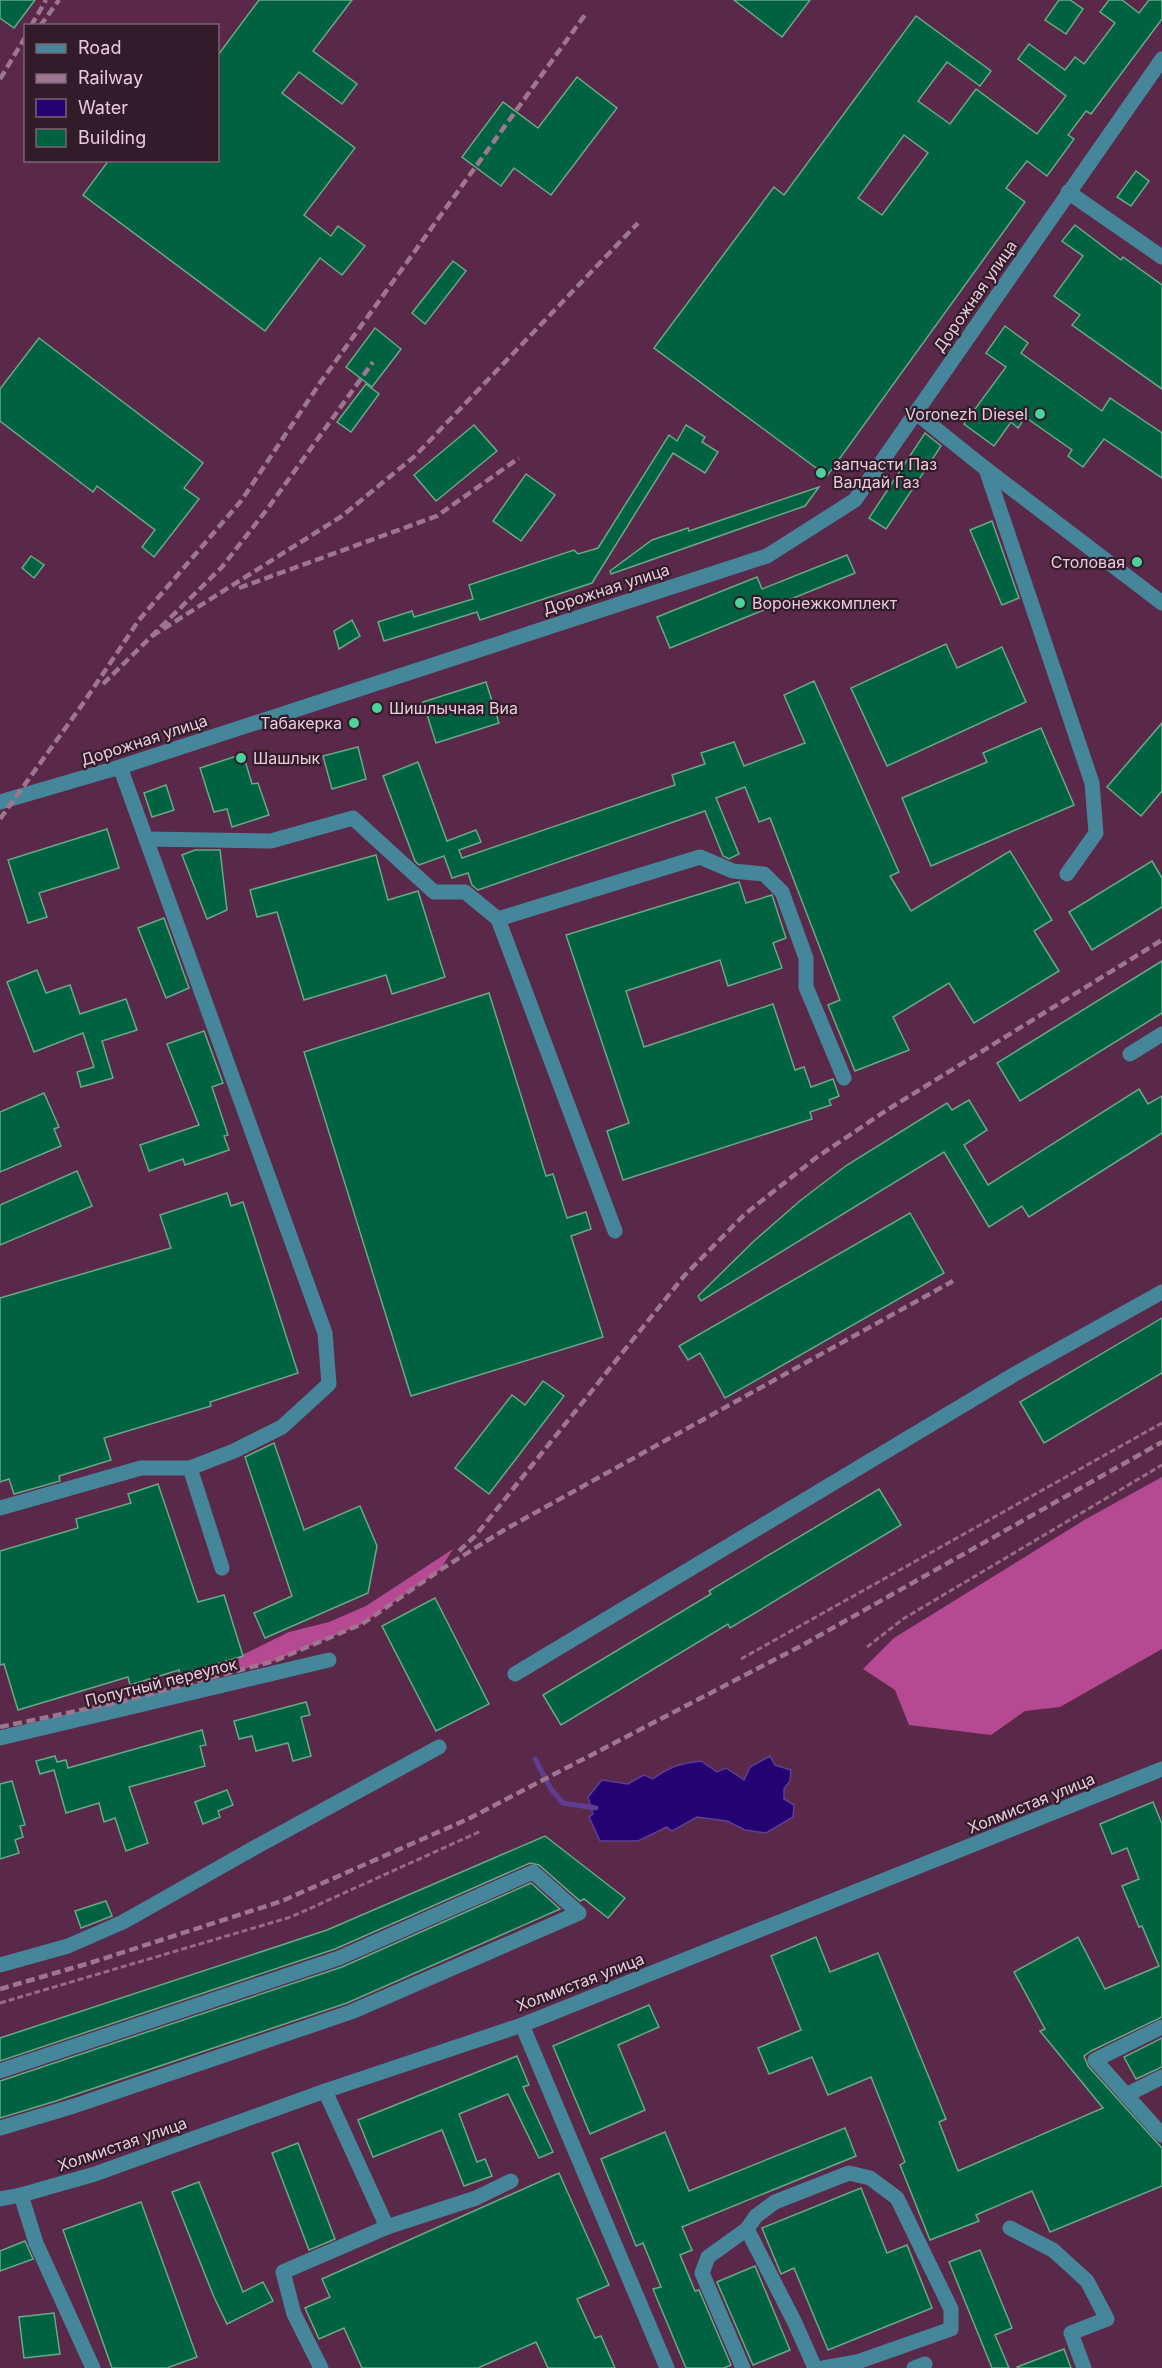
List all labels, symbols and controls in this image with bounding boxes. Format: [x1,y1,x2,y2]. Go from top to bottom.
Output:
legend [24,24,219,162]
text: Road [78,37,121,58]
text: Railway [78,67,143,88]
text: Water [78,97,128,118]
text: Building [78,127,146,148]
street label: Дорожная улица [929,236,1021,356]
place label: Voronezh Diesel [905,404,1028,424]
marker: Voronezh Diesel [1033,407,1047,421]
place label: запчасти Паз Валдай Газ [833,454,937,492]
marker: запчасти Паз Валдай Газ [814,466,828,480]
place label: Столовая [1051,552,1125,572]
marker: Столовая [1130,555,1144,569]
street label: Дорожная улица [540,559,672,619]
place label: Воронежкомплект [752,593,898,613]
marker: Воронежкомплект [733,596,747,610]
place label: Шишлычная Виа [389,698,518,718]
marker: Шишлычная Виа [370,701,384,715]
street label: Дорожная улица [78,710,210,770]
place label: Табакерка [260,713,342,733]
marker: Табакерка [347,716,361,730]
place label: Шашлык [253,748,320,768]
marker: Шашлык [234,751,248,765]
street label: Попутный переулок [83,1653,239,1711]
street label: Холмистая улица [964,1768,1098,1838]
street label: Холмистая улица [513,1948,647,2016]
street label: Холмистая улица [55,2112,189,2176]

